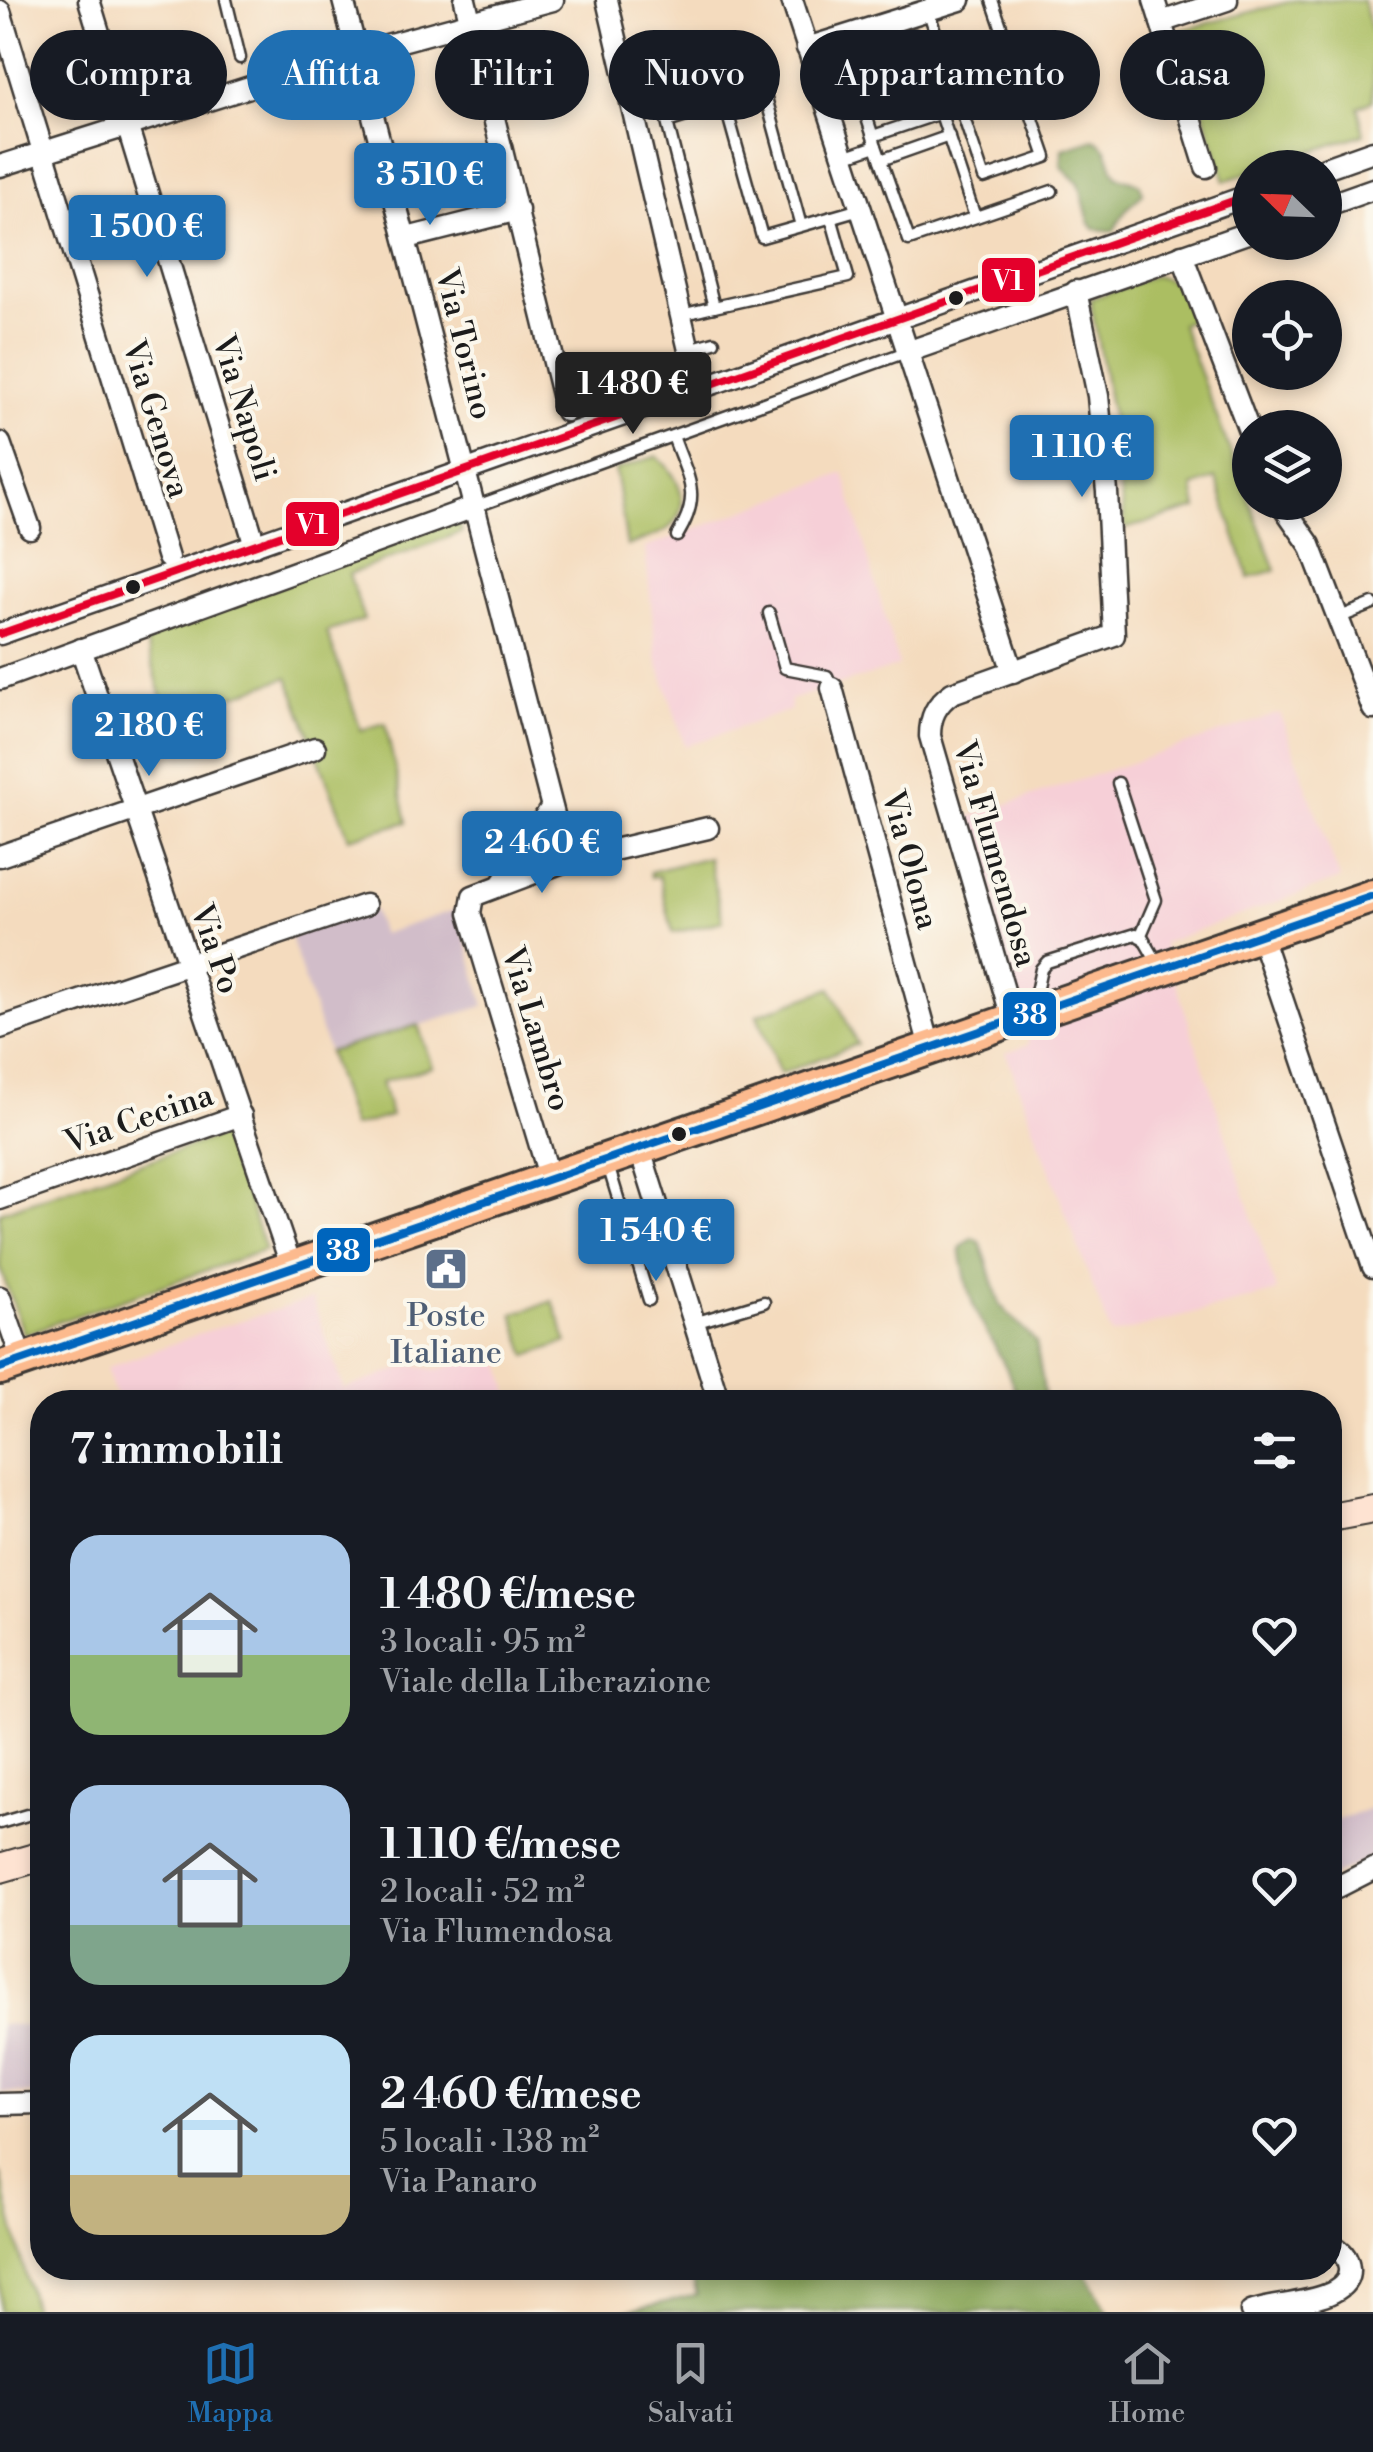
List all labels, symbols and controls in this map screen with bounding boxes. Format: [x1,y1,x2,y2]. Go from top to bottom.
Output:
chip: Compra [30,30,227,120]
chip: Affitta [247,30,415,120]
chip: Filtri [435,30,589,120]
chip: Nuovo [609,30,780,120]
chip: Appartamento [800,30,1100,120]
chip: Casa [1120,30,1265,120]
pin: 3 510 € [338,143,522,228]
north arrow [1232,150,1342,260]
map controls [1232,150,1342,520]
text: 3 510 € [376,155,484,195]
pin: 1 500 € [55,195,239,280]
text: 1 500 € [91,207,203,247]
line badge: V1 [980,256,1037,304]
street label: Via Torino [426,263,502,424]
text: V1 [991,264,1025,299]
button: locate [1232,280,1342,390]
unlabelled marker [946,288,966,308]
street label: Via Napoli [203,329,285,486]
street label: Via Genova [113,334,199,503]
pin: 1 480 € [541,352,725,437]
text: 1 480 € [577,364,689,404]
button: layers [1232,410,1342,520]
pin: 1 110 € [990,415,1174,500]
text: 1 110 € [1032,427,1132,467]
line badge: V1 [284,500,341,548]
text: V1 [295,508,329,543]
unlabelled marker [123,577,143,597]
pin: 2 180 € [57,694,241,779]
text: 2 180 € [94,706,204,746]
street label: Via Flumendosa [943,736,1047,972]
street label: Via Olona [872,785,948,935]
pin: 2 460 € [450,811,634,896]
text: 2 460 € [484,823,600,863]
street label: Via Po [181,898,249,999]
street label: Via Lambro [492,941,580,1116]
line badge: 38 [1001,990,1058,1038]
text: 38 [1013,998,1047,1033]
street label: Via Cecina [58,1075,219,1163]
unlabelled marker [669,1124,689,1144]
pin: 1 540 € [564,1199,748,1284]
text: 1 540 € [600,1211,712,1251]
line badge: 38 [315,1226,372,1274]
text: 38 [326,1234,360,1269]
public building icon: Poste Italiane [423,1246,469,1292]
place label: Poste Italiane [390,1296,502,1373]
icon: filters [1247,1423,1302,1478]
text: 7 immobili [70,1424,283,1477]
text: 1 480 €/mese [380,1569,636,1622]
icon: home [150,1575,270,1695]
icon: heart [1247,1608,1302,1663]
text: 3 locali · 95 m² [380,1622,585,1662]
text: Viale della Liberazione [380,1662,711,1702]
text: 1 110 €/mese [380,1819,621,1872]
icon: home [150,1825,270,1945]
icon: heart [1247,1858,1302,1913]
text: 2 locali · 52 m² [380,1872,585,1912]
text: Via Flumendosa [380,1912,613,1952]
text: 2 460 €/mese [380,2069,642,2122]
icon: home [150,2075,270,2195]
icon: heart [1247,2108,1302,2163]
text: 5 locali · 138 m² [380,2122,599,2162]
text: Via Panaro [380,2162,538,2202]
tab: Mappa [187,2336,273,2431]
tab: Salvati [648,2336,734,2431]
tab: Home [1109,2336,1186,2431]

